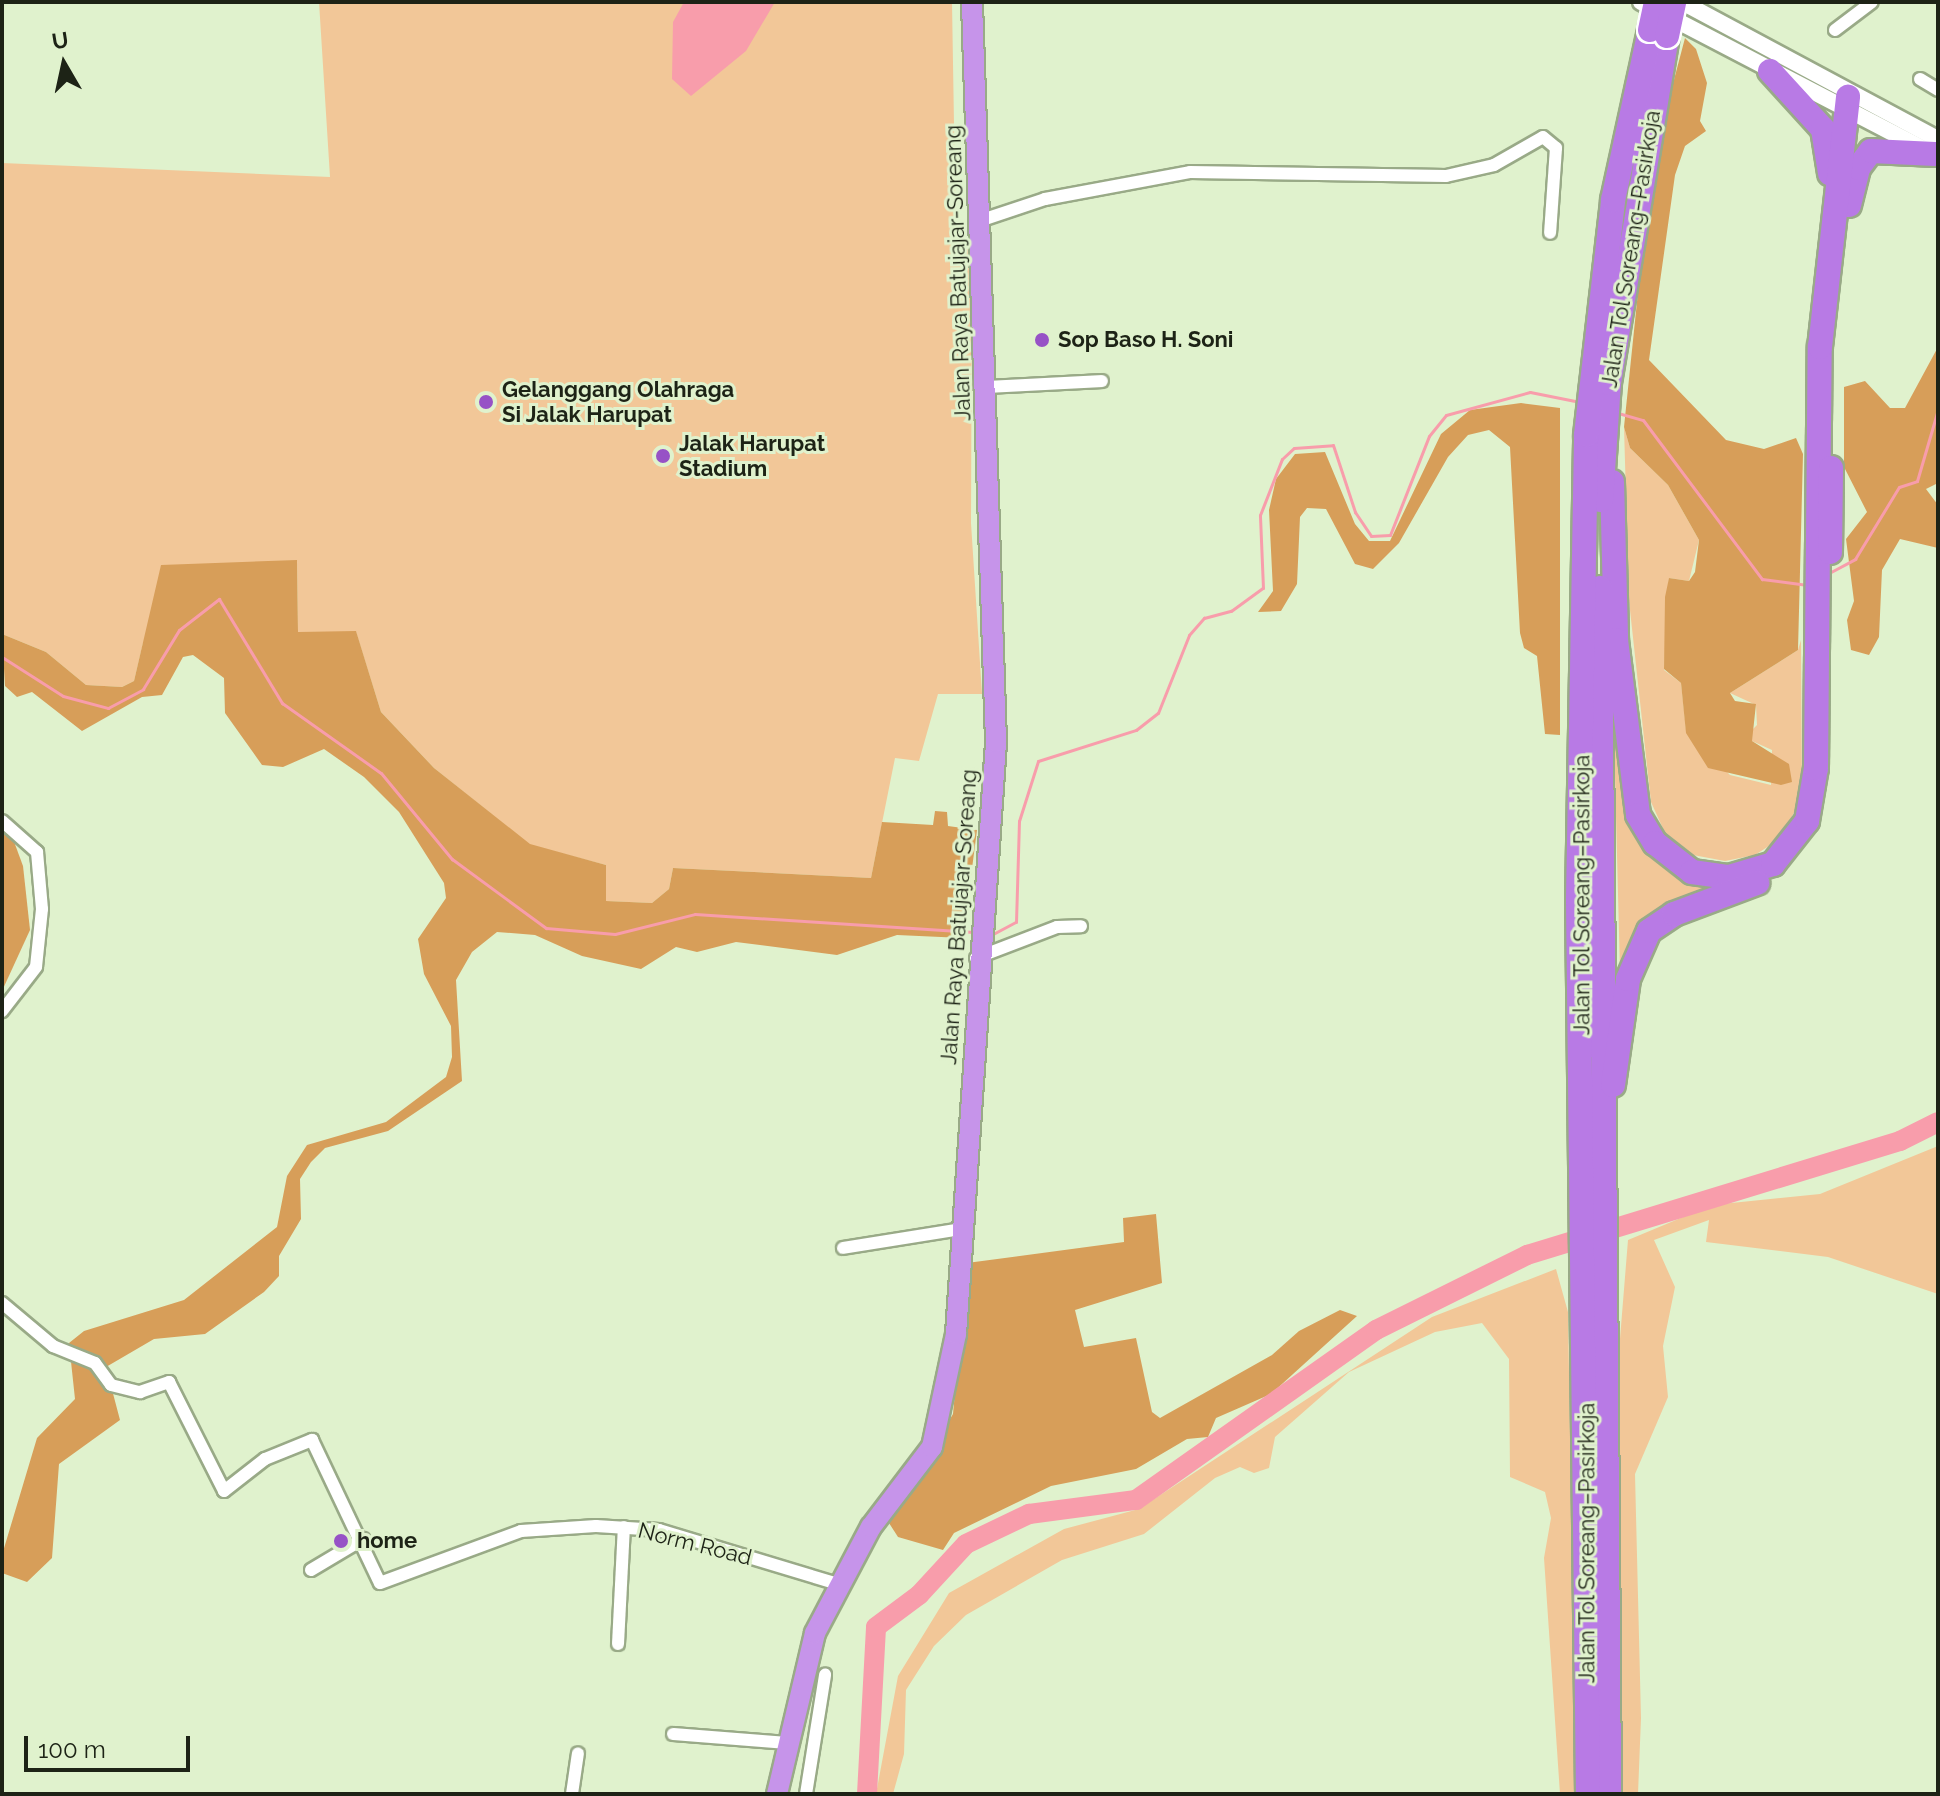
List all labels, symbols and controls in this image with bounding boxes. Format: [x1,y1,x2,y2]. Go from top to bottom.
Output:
north arrow [24,24,104,104]
text: U [50,26,70,54]
street label: Jalan Tol Soreang–Pasirkoja [1596,108,1666,390]
street label: Jalan Raya Batujajar-Soreang [940,125,976,421]
place label: Sop Baso H. Soni [1058,327,1233,353]
marker: Sop Baso H. Soni [1033,331,1051,349]
place label: Gelanggang Olahraga Si Jalak Harupat [502,376,734,428]
marker: Gelanggang Olahraga Si Jalak Harupat [477,393,495,411]
place label: Jalak Harupat Stadium [679,430,825,482]
marker: Jalak Harupat Stadium [654,447,672,465]
street label: Jalan Tol Soreang–Pasirkoja [1569,754,1595,1036]
street label: Jalan Raya Batujajar-Soreang [936,768,982,1066]
street label: Jalan Tol Soreang–Pasirkoja [1574,1402,1600,1684]
street label: Norm Road [635,1517,755,1571]
place label: home [357,1528,417,1554]
marker: home [332,1532,350,1550]
scale bar [28,1720,194,1770]
text: 100 m [38,1735,106,1764]

